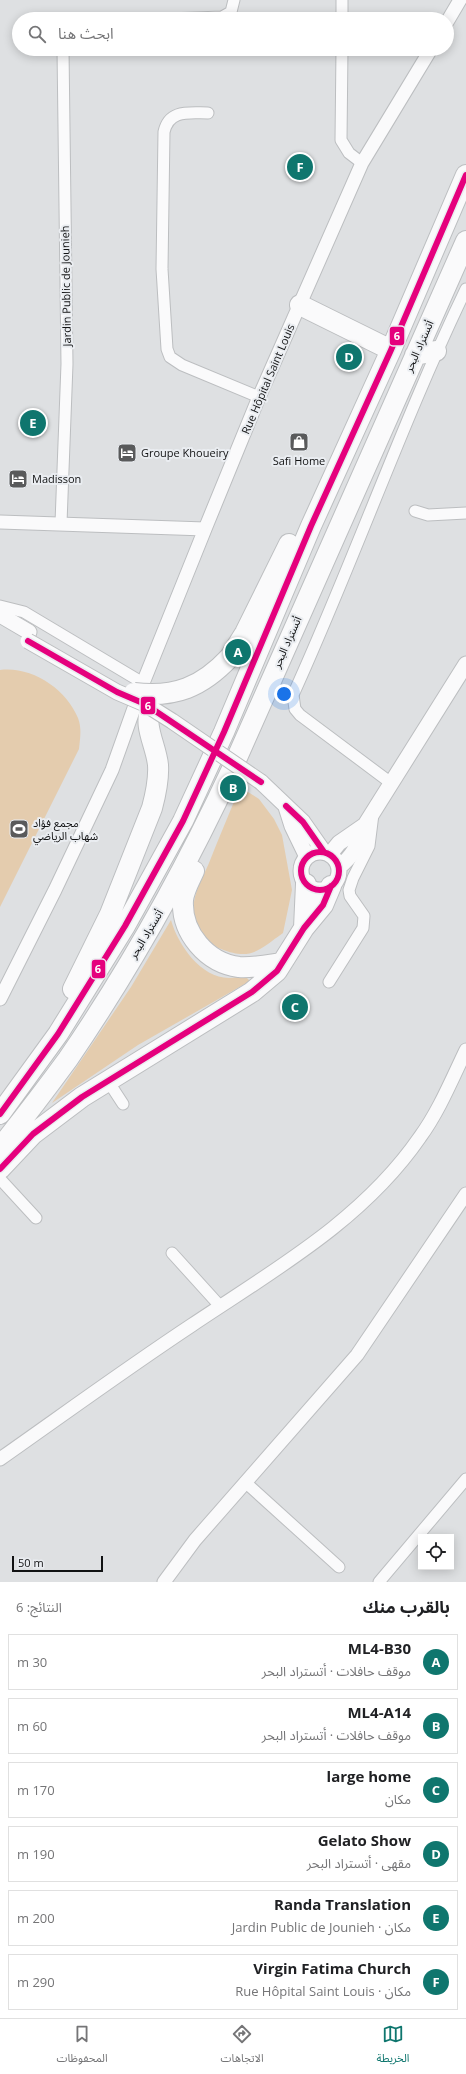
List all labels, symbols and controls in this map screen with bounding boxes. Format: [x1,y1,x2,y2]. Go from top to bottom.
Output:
search box [12,12,454,56]
icon: search [26,23,48,45]
text: ابحث هنا [58,23,114,43]
pin: F [287,152,313,182]
street label: Jardin Public de Jounieh [57,225,74,348]
street label: أتستراد البحر [400,318,437,375]
street label: Rue Hôpital Saint Louis [238,322,298,436]
line badge: 6 [389,326,405,346]
text: 6 [394,328,400,343]
pin: D [336,342,362,372]
pin: E [20,408,46,438]
shop icon: Safi Home [288,431,310,453]
hotel icon: Groupe Khoueiry [116,442,138,464]
place label: Groupe Khoueiry [141,445,229,460]
place label: Safi Home [273,453,325,468]
hotel icon: Madisson [7,468,29,490]
place label: Madisson [32,471,81,486]
street label: أتستراد البحر [268,614,305,671]
pin: A [225,637,251,667]
your location [274,684,294,704]
line badge: 6 [140,696,156,715]
text: 6 [145,698,151,713]
pin: B [220,773,246,803]
place label: مجمع فؤاد شهاب الرياضي [33,815,99,846]
sports icon: مجمع فؤاد شهاب الرياضي [8,818,30,840]
street label: أتستراد البحر [125,906,166,962]
line badge: 6 [91,959,106,979]
text: 6 [95,961,101,976]
pin: C [282,992,308,1022]
map controls [418,1534,454,1570]
button: locate [418,1534,454,1570]
scale bar [12,1554,103,1573]
text: 50 m [18,1555,44,1570]
text: بالقرب منك [363,1595,450,1618]
text: النتائج: 6 [16,1598,62,1616]
text: ML4-B30 [348,1638,411,1658]
text: 30 m [17,1653,47,1671]
text: A [432,1653,441,1671]
text: موقف حافلات · أتستراد البحر [262,1662,411,1680]
text: ML4-A14 [347,1702,411,1722]
text: 60 m [17,1717,47,1735]
text: B [432,1717,440,1735]
text: موقف حافلات · أتستراد البحر [262,1726,411,1744]
text: large home [327,1766,411,1786]
text: 170 m [17,1781,55,1799]
text: C [432,1781,440,1799]
text: مكان [385,1790,411,1808]
text: Gelato Show [318,1830,411,1850]
text: 190 m [17,1845,55,1863]
text: D [431,1845,441,1863]
text: مقهى · أتستراد البحر [307,1854,411,1872]
text: Randa Translation [274,1894,411,1914]
text: 200 m [17,1909,55,1927]
text: E [432,1909,440,1927]
text: مكان · Jardin Public de Jounieh [232,1918,411,1936]
text: Virgin Fatima Church [253,1958,411,1978]
text: 290 m [17,1973,55,1991]
text: F [432,1973,440,1991]
text: مكان · Rue Hôpital Saint Louis [235,1982,411,2000]
tab: المحفوظات [57,2023,108,2070]
tab: الاتجاهات [221,2023,264,2070]
tab: الخريطة [377,2023,410,2070]

